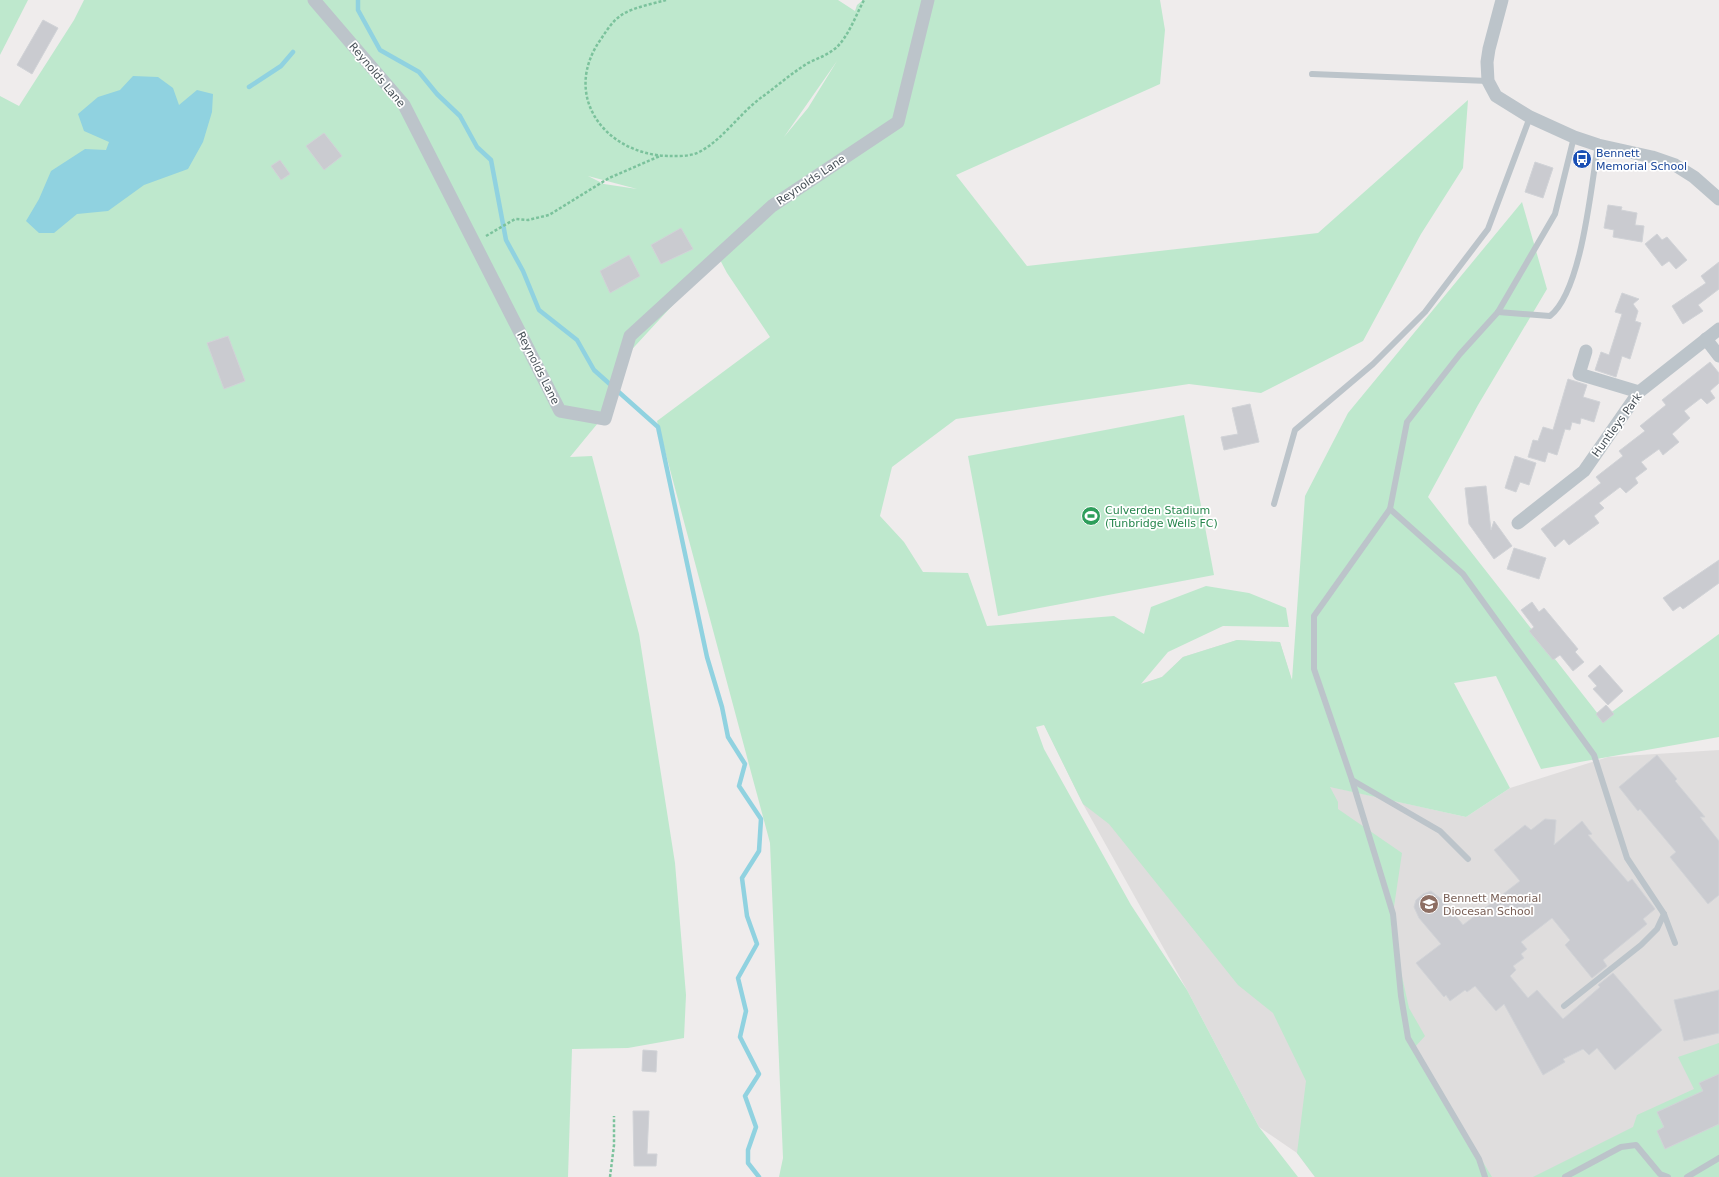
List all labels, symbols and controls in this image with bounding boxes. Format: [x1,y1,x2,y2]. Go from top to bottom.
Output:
street label: Reynolds Lane [346,40,408,110]
place label: Bennett Memorial School [1596,147,1687,173]
bus stop icon: Bennett Memorial School [1571,148,1593,170]
street label: Reynolds Lane [774,152,848,208]
street label: Reynolds Lane [514,329,562,407]
street label: Huntleys Park [1589,390,1645,460]
place label: Culverden Stadium (Tunbridge Wells FC) [1105,504,1218,530]
sports icon: Culverden Stadium (Tunbridge Wells FC) [1080,505,1102,527]
place label: Bennett Memorial Diocesan School [1443,892,1541,918]
school or university icon: Bennett Memorial Diocesan School [1418,893,1440,915]

